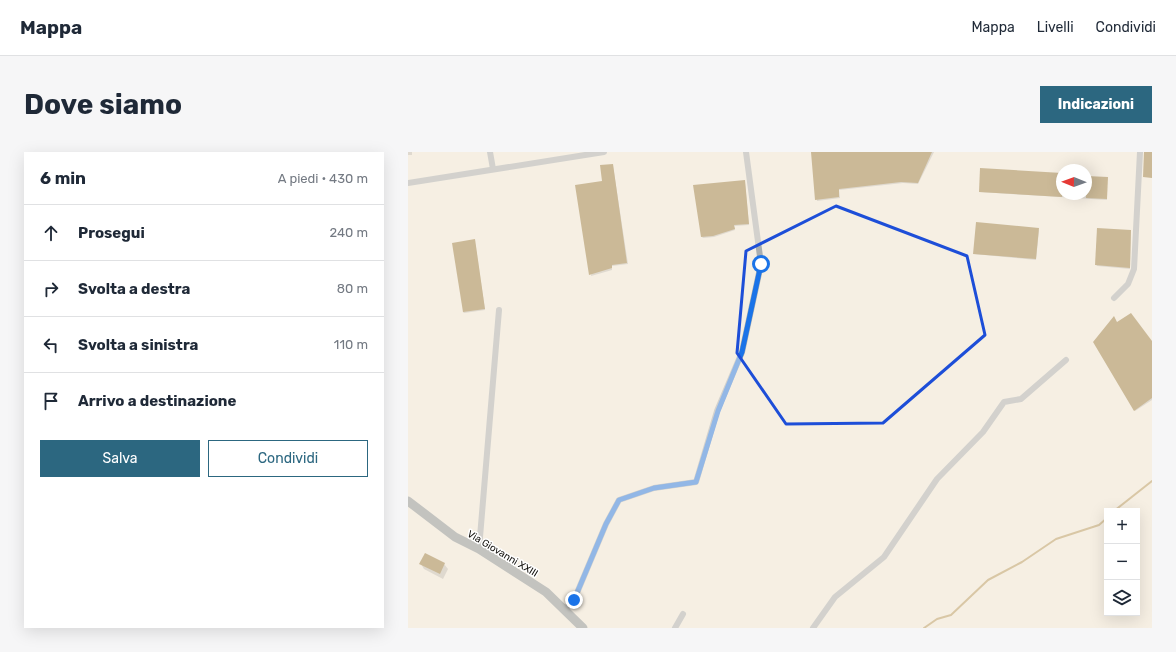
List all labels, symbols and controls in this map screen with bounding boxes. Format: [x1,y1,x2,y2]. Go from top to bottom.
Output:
text: Mappa [20,16,82,39]
text: Mappa [971,19,1015,36]
text: Livelli [1037,19,1074,36]
text: Condividi [1096,19,1156,36]
button: Indicazioni [1040,86,1152,123]
text: Dove siamo [24,88,182,121]
north arrow [1056,164,1092,200]
text: 6 min [40,168,86,188]
text: A piedi · 430 m [278,171,368,186]
icon: ahead [40,222,62,244]
text: Prosegui [78,224,145,242]
text: 240 m [329,225,368,240]
route start [752,255,770,273]
icon: right [40,278,62,300]
text: Svolta a destra [78,280,190,298]
text: 80 m [337,281,368,296]
icon: left [40,334,62,356]
text: Svolta a sinistra [78,336,198,354]
text: 110 m [334,337,368,352]
icon: arrive [40,390,62,412]
text: Arrivo a destinazione [78,392,236,410]
button: Salva [40,440,200,477]
button: Condividi [208,440,368,477]
map controls [1104,508,1140,616]
button: + [1104,508,1140,544]
street label: Via Giovanni XXIII [465,528,540,580]
button: − [1104,544,1140,580]
button: layers [1104,580,1140,616]
route end [565,591,583,609]

